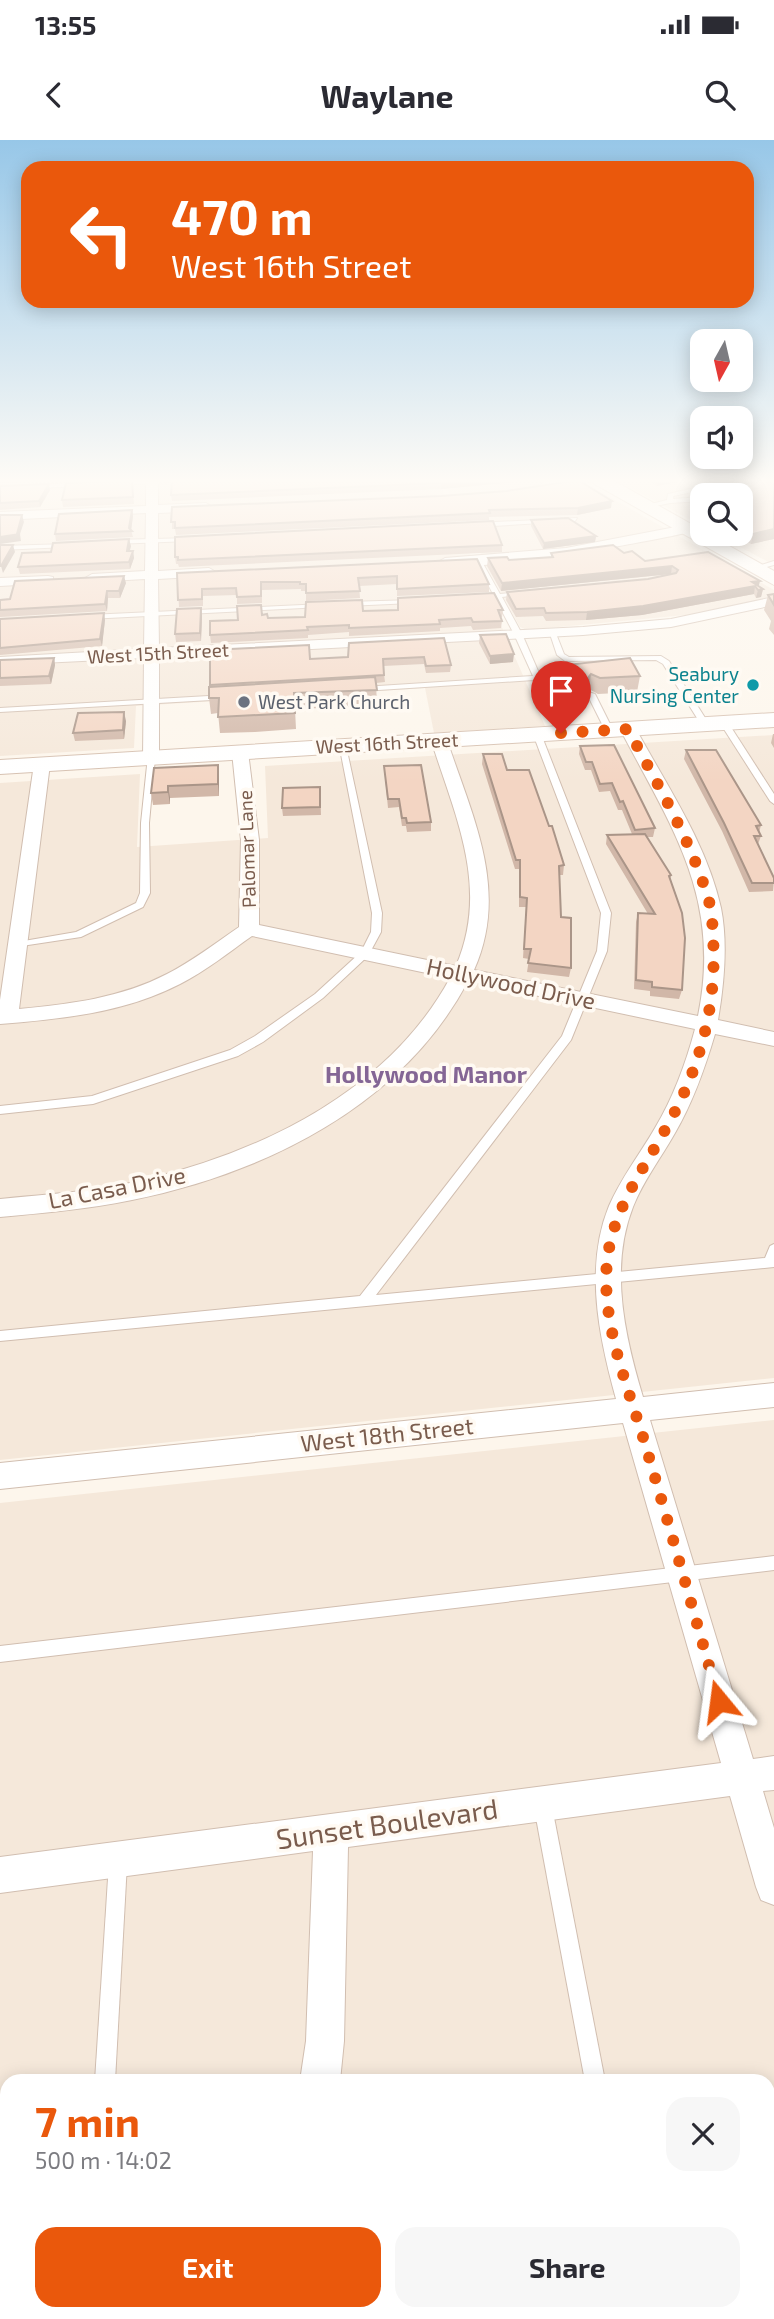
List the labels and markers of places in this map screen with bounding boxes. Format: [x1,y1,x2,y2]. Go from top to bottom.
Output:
pin [531,661,591,733]
place label: Seabury Nursing Center [610,662,739,707]
marker: Seabury Nursing Center [745,677,761,693]
place label: West Park Church [258,690,410,713]
marker: West Park Church [236,694,252,710]

